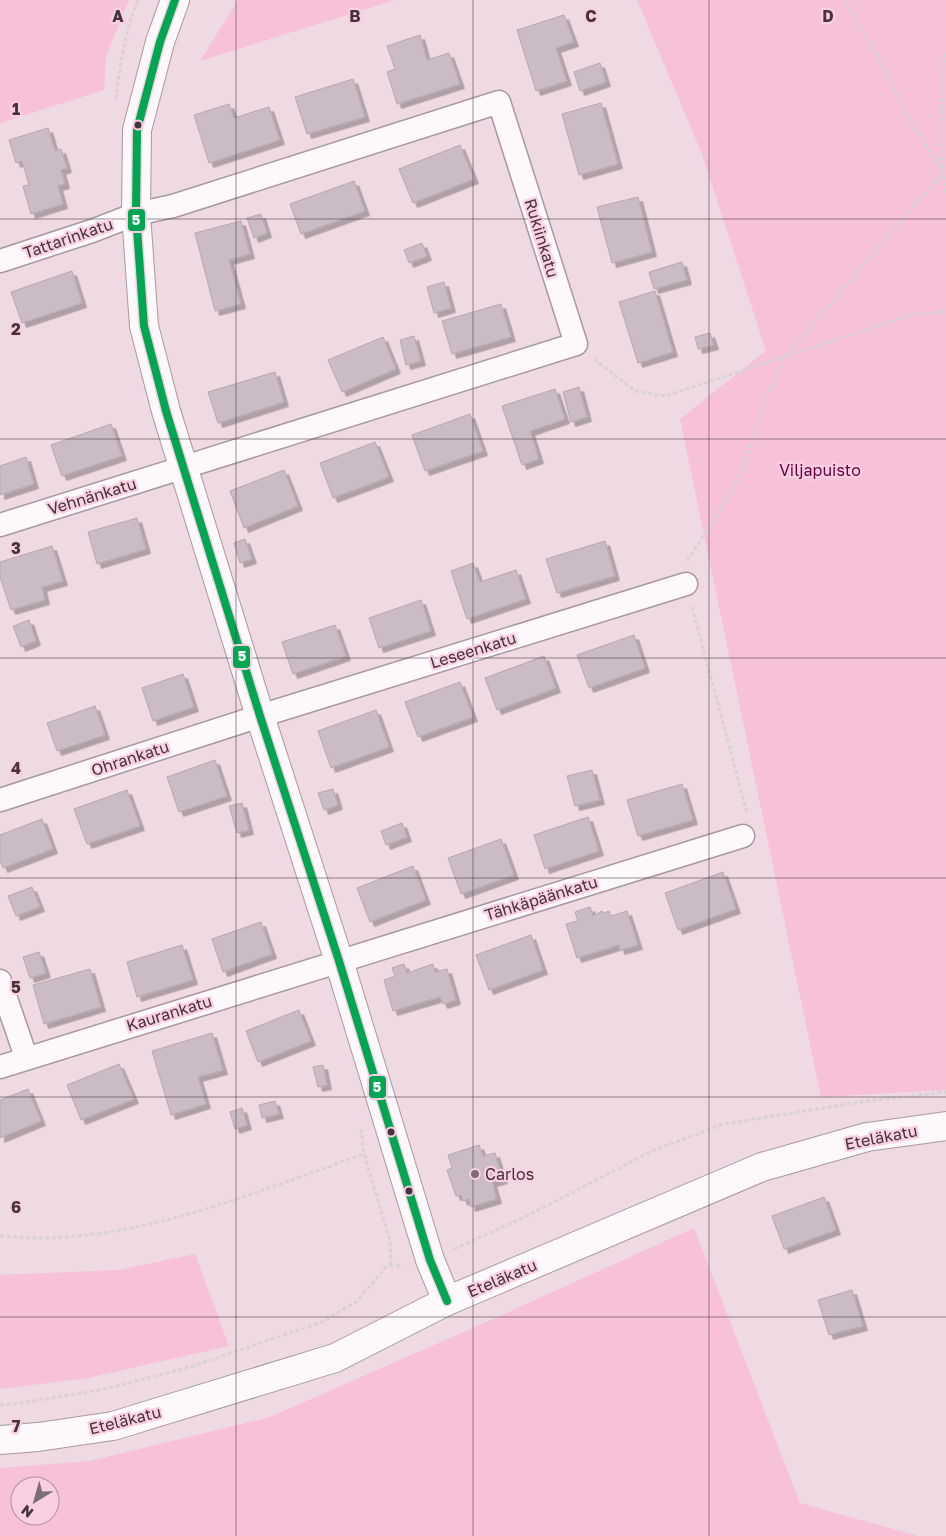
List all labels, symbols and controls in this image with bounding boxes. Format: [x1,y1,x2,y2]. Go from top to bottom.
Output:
text: A [112,6,124,26]
text: B [349,6,361,26]
text: C [585,6,597,26]
text: D [822,6,834,26]
text: 1 [12,99,20,119]
unlabelled marker [133,120,143,130]
street label: Rukiinkatu [521,196,563,280]
line badge: 5 [127,208,146,232]
text: 5 [132,211,141,228]
street label: Tattarinkatu [21,213,115,263]
text: 2 [11,319,21,339]
park label: Viljapuisto [779,460,861,480]
street label: Vehnänkatu [45,473,139,519]
text: 3 [11,538,21,558]
street label: Leseenkatu [428,627,518,673]
line badge: 5 [232,645,251,669]
text: 5 [238,647,247,664]
street label: Ohrankatu [89,736,171,780]
text: 4 [11,758,21,778]
street label: Tähkäpäänkatu [482,871,600,925]
text: 5 [11,977,21,997]
street label: Kaurankatu [124,991,214,1035]
line badge: 5 [368,1075,387,1099]
text: 5 [373,1078,382,1095]
street label: Eteläkatu [843,1120,919,1154]
unlabelled marker [386,1127,396,1137]
place label: Carlos [485,1164,534,1184]
marker: Carlos [469,1168,481,1180]
unlabelled marker [404,1186,414,1196]
text: 6 [11,1197,21,1217]
street label: Eteläkatu [464,1254,540,1302]
street label: Eteläkatu [87,1401,163,1439]
text: 7 [12,1416,21,1436]
north arrow [10,1476,60,1526]
text: N [18,1502,36,1522]

